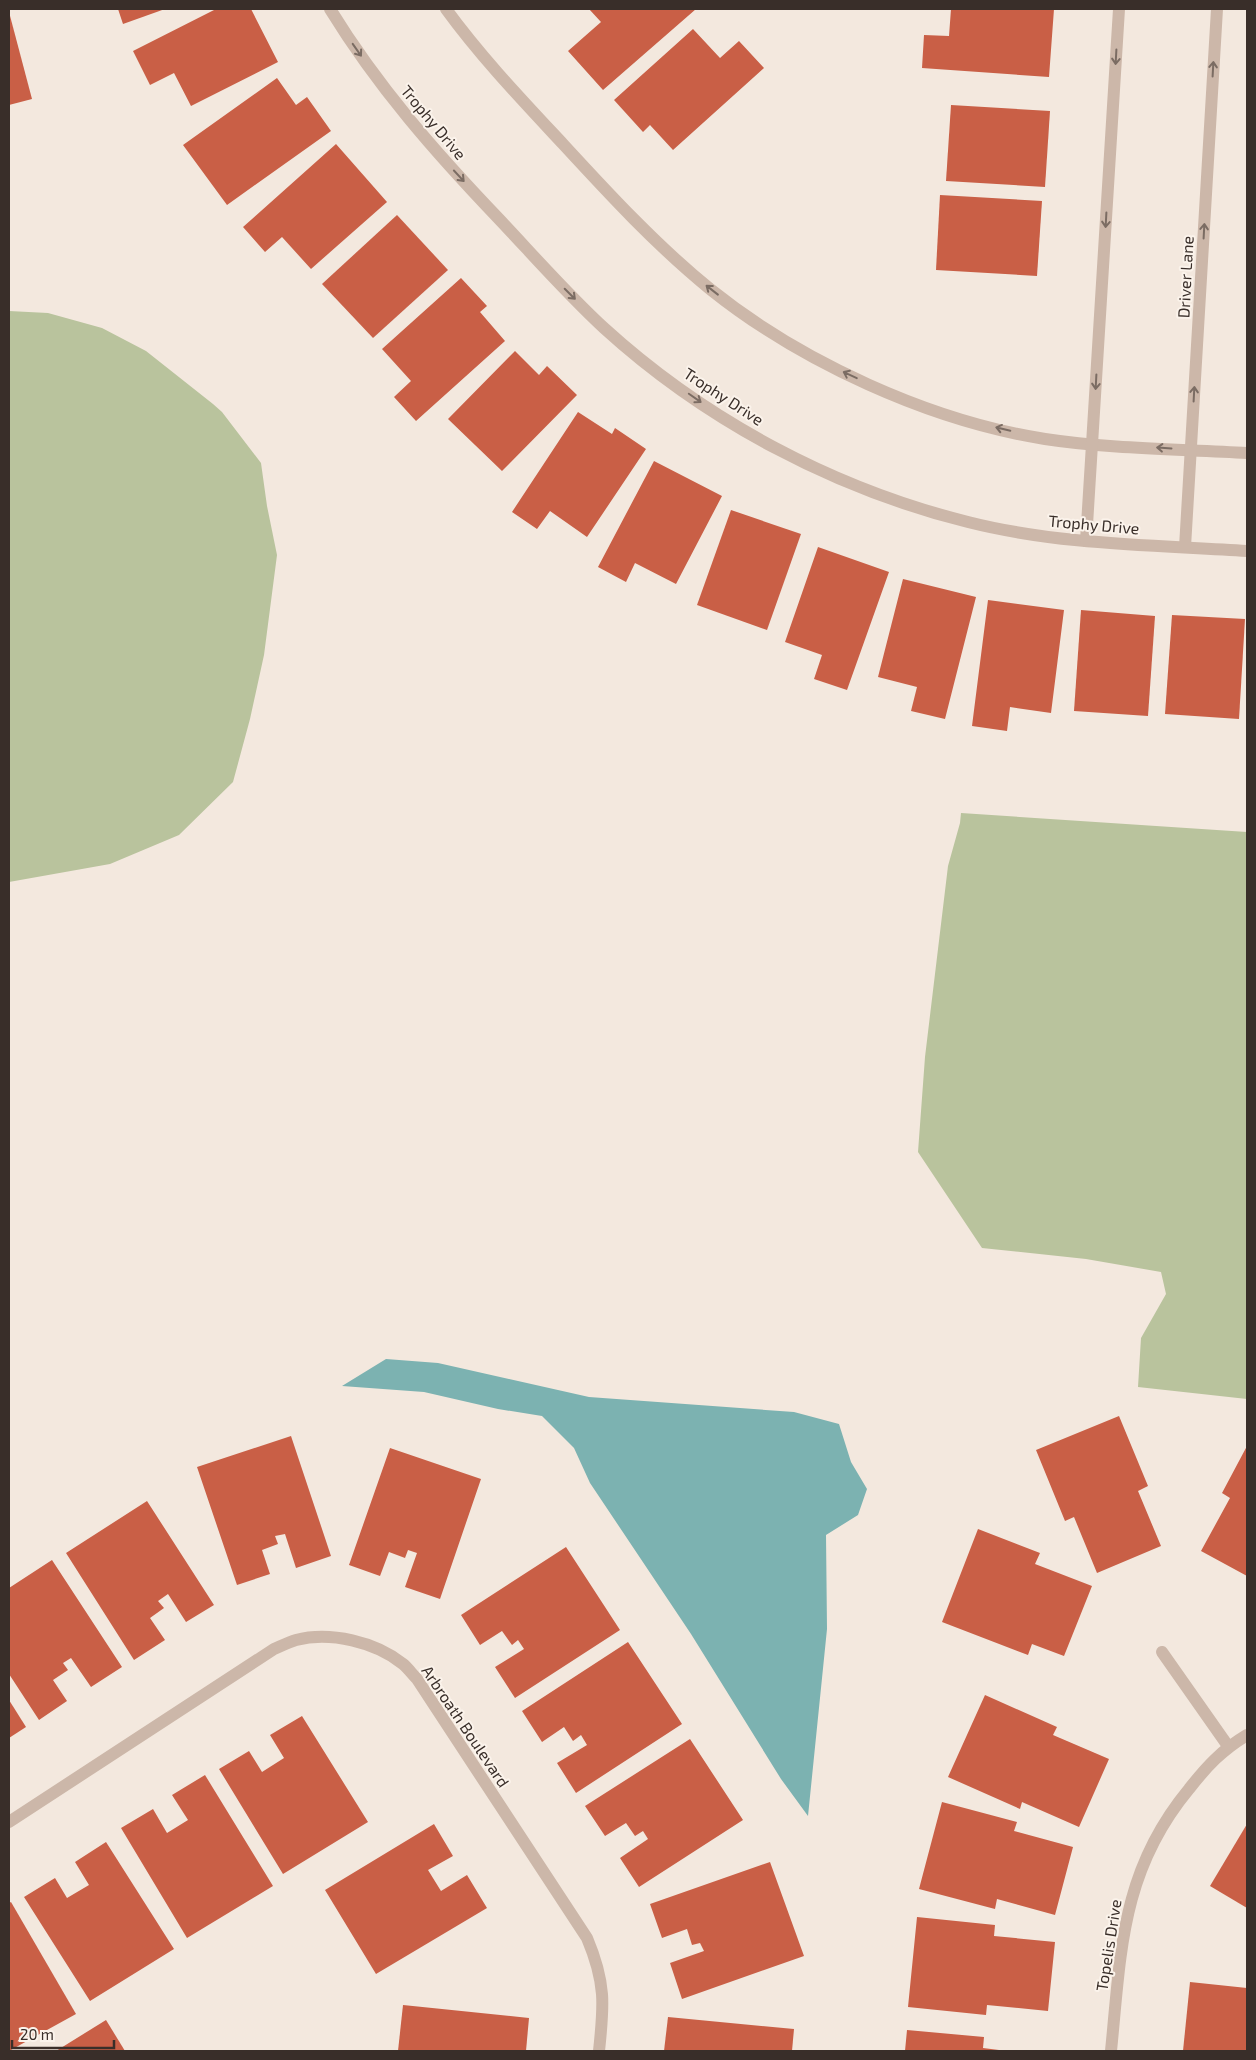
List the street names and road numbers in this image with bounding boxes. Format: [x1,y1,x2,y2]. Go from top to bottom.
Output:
street label: Trophy Drive [397,81,471,163]
street label: Driver Lane [1173,235,1197,319]
street label: Trophy Drive [681,363,767,429]
street label: Trophy Drive [1048,511,1140,537]
street label: Arbroath Boulevard [418,1662,514,1790]
street label: Topelis Drive [1091,1898,1125,1992]

